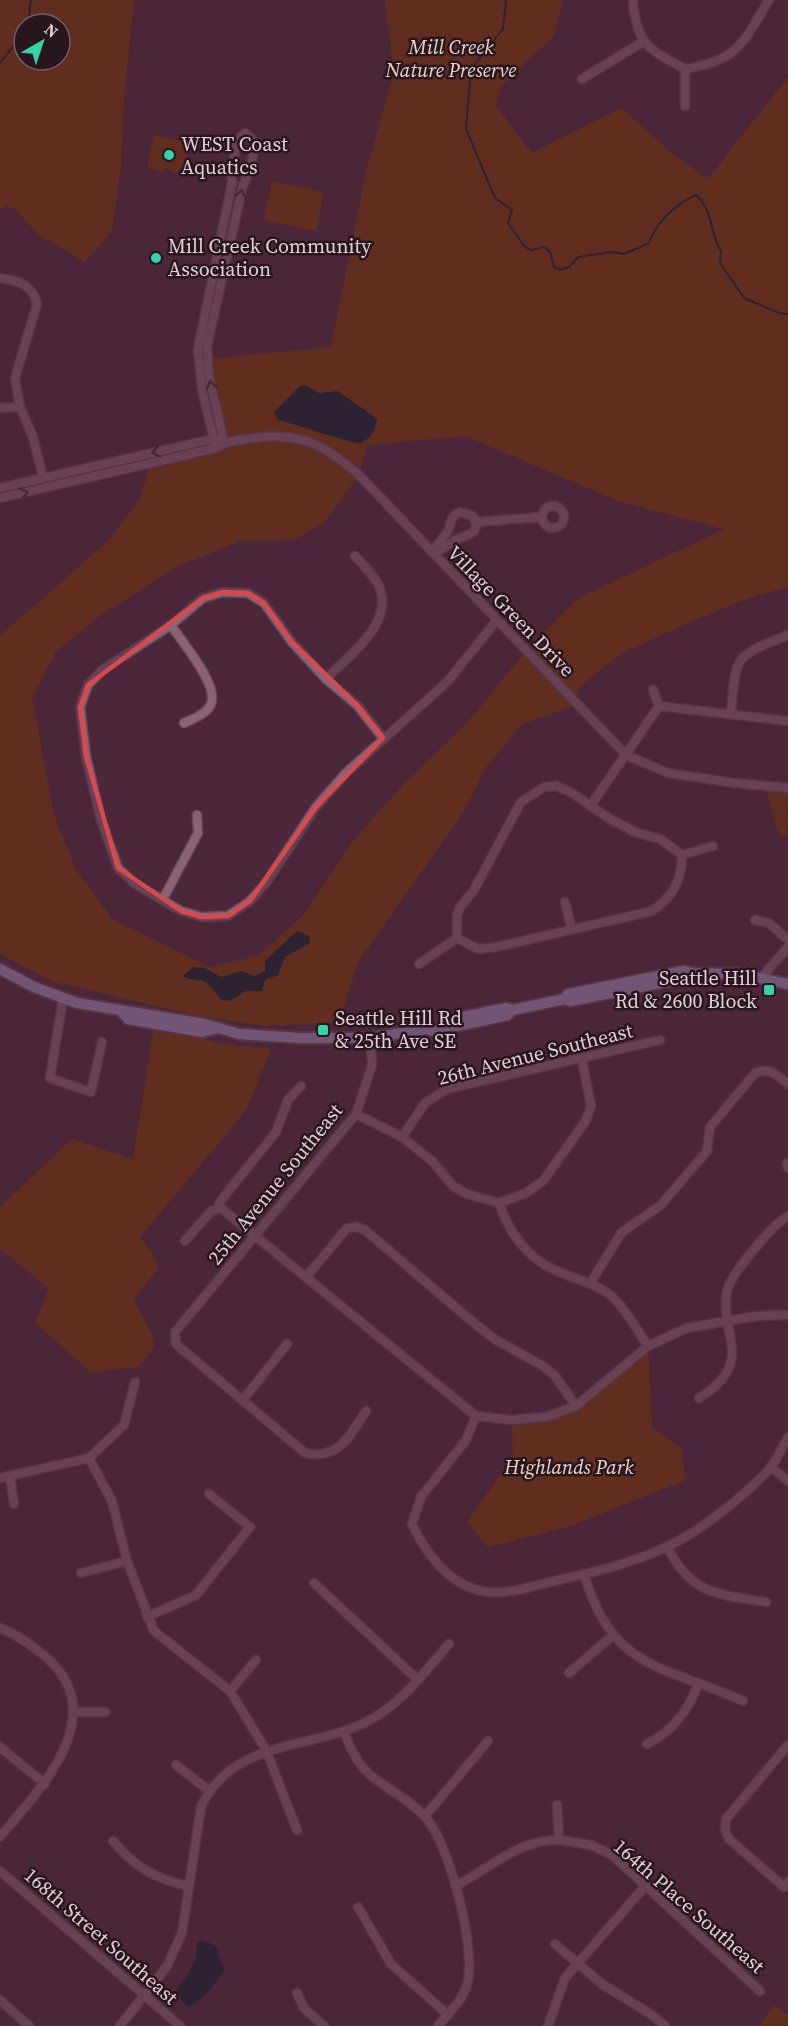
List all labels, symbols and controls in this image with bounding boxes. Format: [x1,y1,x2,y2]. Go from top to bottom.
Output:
north arrow [12,12,72,72]
text: N [40,18,63,43]
park label: Mill Creek Nature Preserve [385,33,516,84]
place label: WEST Coast Aquatics [181,130,288,181]
marker: WEST Coast Aquatics [162,148,176,162]
one-way arrow [233,190,246,200]
place label: Mill Creek Community Association [168,232,372,283]
marker: Mill Creek Community Association [149,251,163,265]
one-way arrow [205,381,218,391]
one-way arrow [152,445,162,458]
one-way arrow [18,487,28,500]
street label: Village Green Drive [441,539,581,683]
place label: Seattle Hill Rd & 2600 Block [615,964,757,1015]
marker: Seattle Hill Rd & 2600 Block [762,983,776,997]
place label: Seattle Hill Rd & 25th Ave SE [335,1004,463,1055]
street label: 26th Avenue Southeast [435,1016,636,1092]
marker: Seattle Hill Rd & 25th Ave SE [316,1023,330,1037]
street label: 25th Avenue Southeast [201,1097,349,1271]
park label: Highlands Park [503,1453,634,1481]
street label: 164th Place Southeast [607,1832,771,1980]
street label: 168th Street Southeast [18,1861,185,2011]

